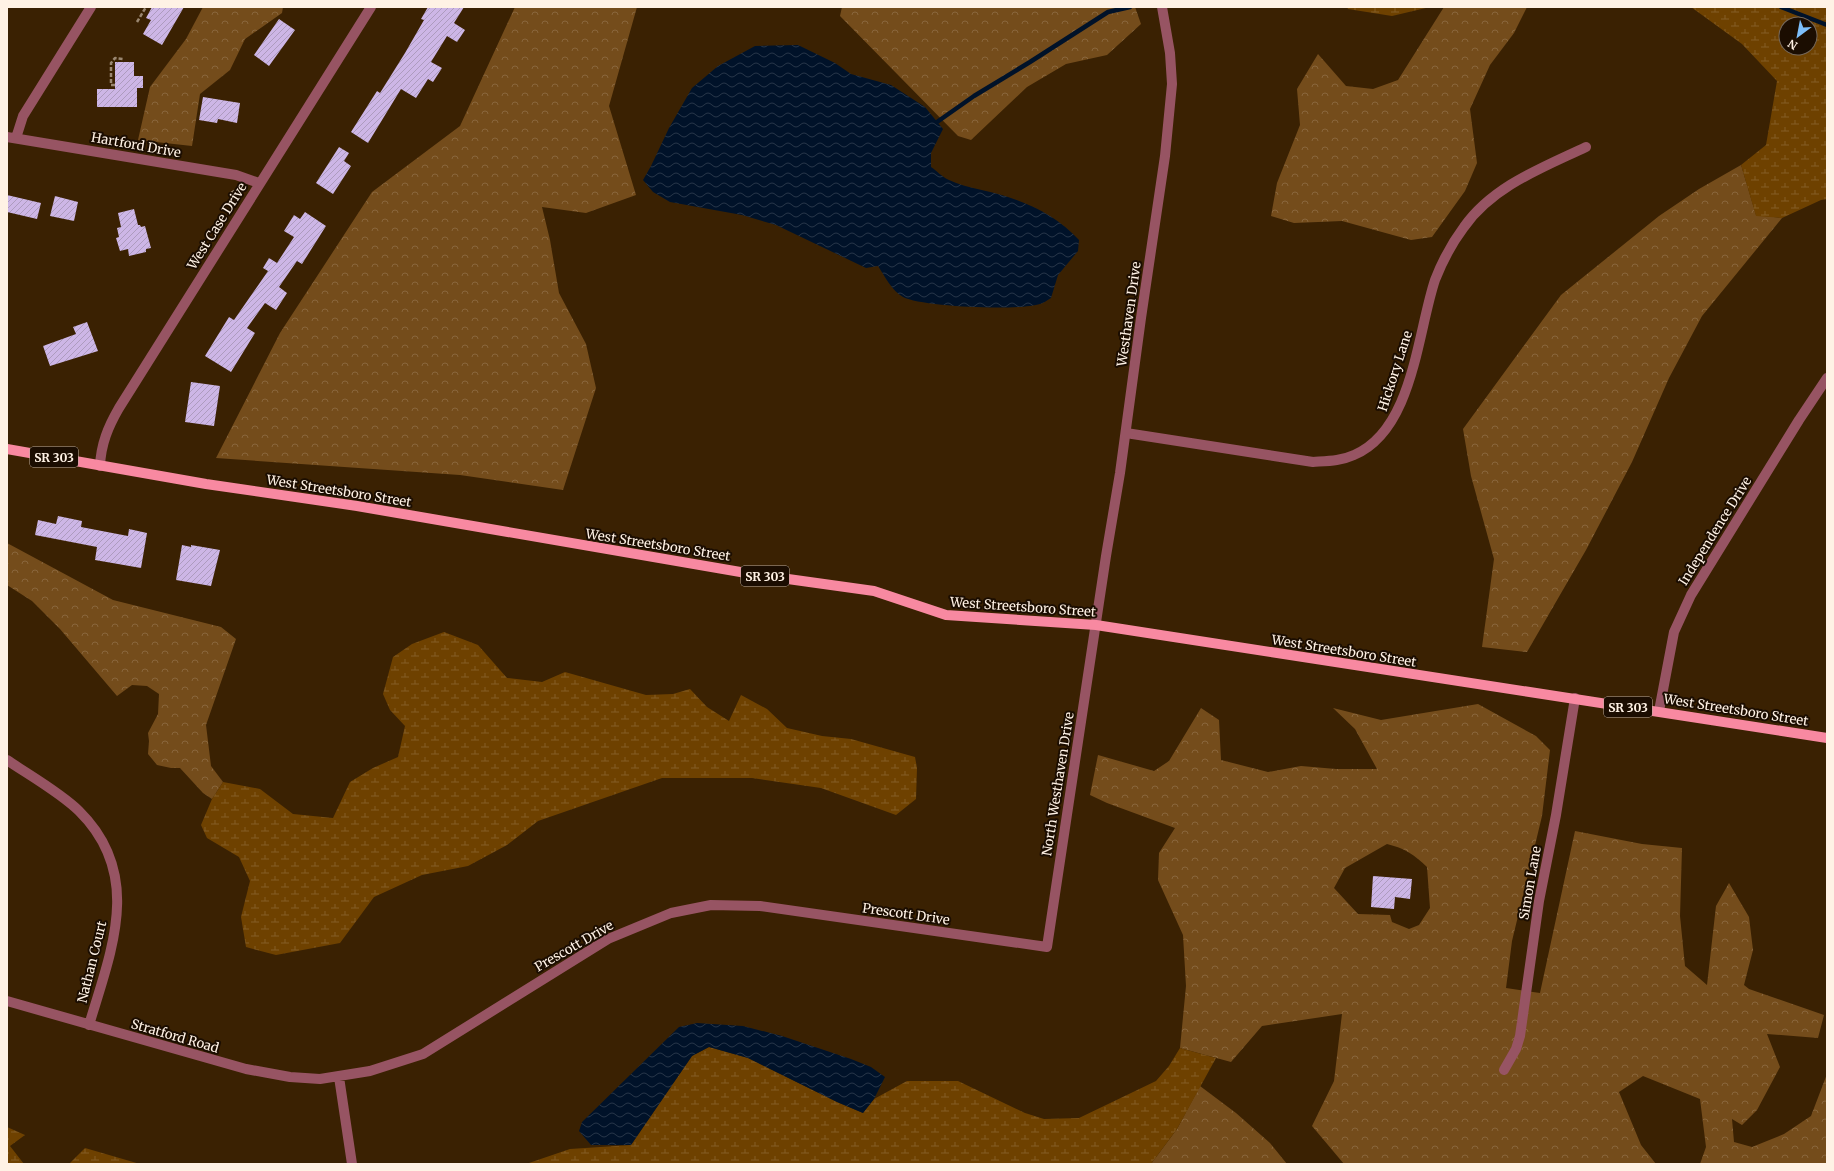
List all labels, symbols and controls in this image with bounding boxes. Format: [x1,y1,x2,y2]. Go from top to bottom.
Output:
north arrow [1778,16,1818,56]
text: N [1785,36,1800,53]
street label: Hartford Drive [90,129,182,161]
street label: West Case Drive [183,179,251,274]
street label: Westhaven Drive [1113,260,1145,368]
street label: Hickory Lane [1374,328,1416,414]
road number: SR 303 [30,447,78,467]
street label: West Streetsboro Street [264,471,413,511]
street label: Independence Drive [1675,473,1755,589]
street label: West Streetsboro Street [583,525,732,565]
road number: SR 303 [741,566,789,586]
street label: West Streetsboro Street [948,593,1097,621]
street label: West Streetsboro Street [1269,631,1418,671]
street label: West Streetsboro Street [1661,690,1810,730]
road number: SR 303 [1604,697,1652,717]
street label: North Westhaven Drive [1038,711,1078,857]
street label: Simon Lane [1515,845,1545,921]
street label: Prescott Drive [861,899,951,929]
street label: Prescott Drive [532,916,617,975]
street label: Nathan Court [74,919,110,1005]
street label: Stratford Road [129,1015,221,1057]

